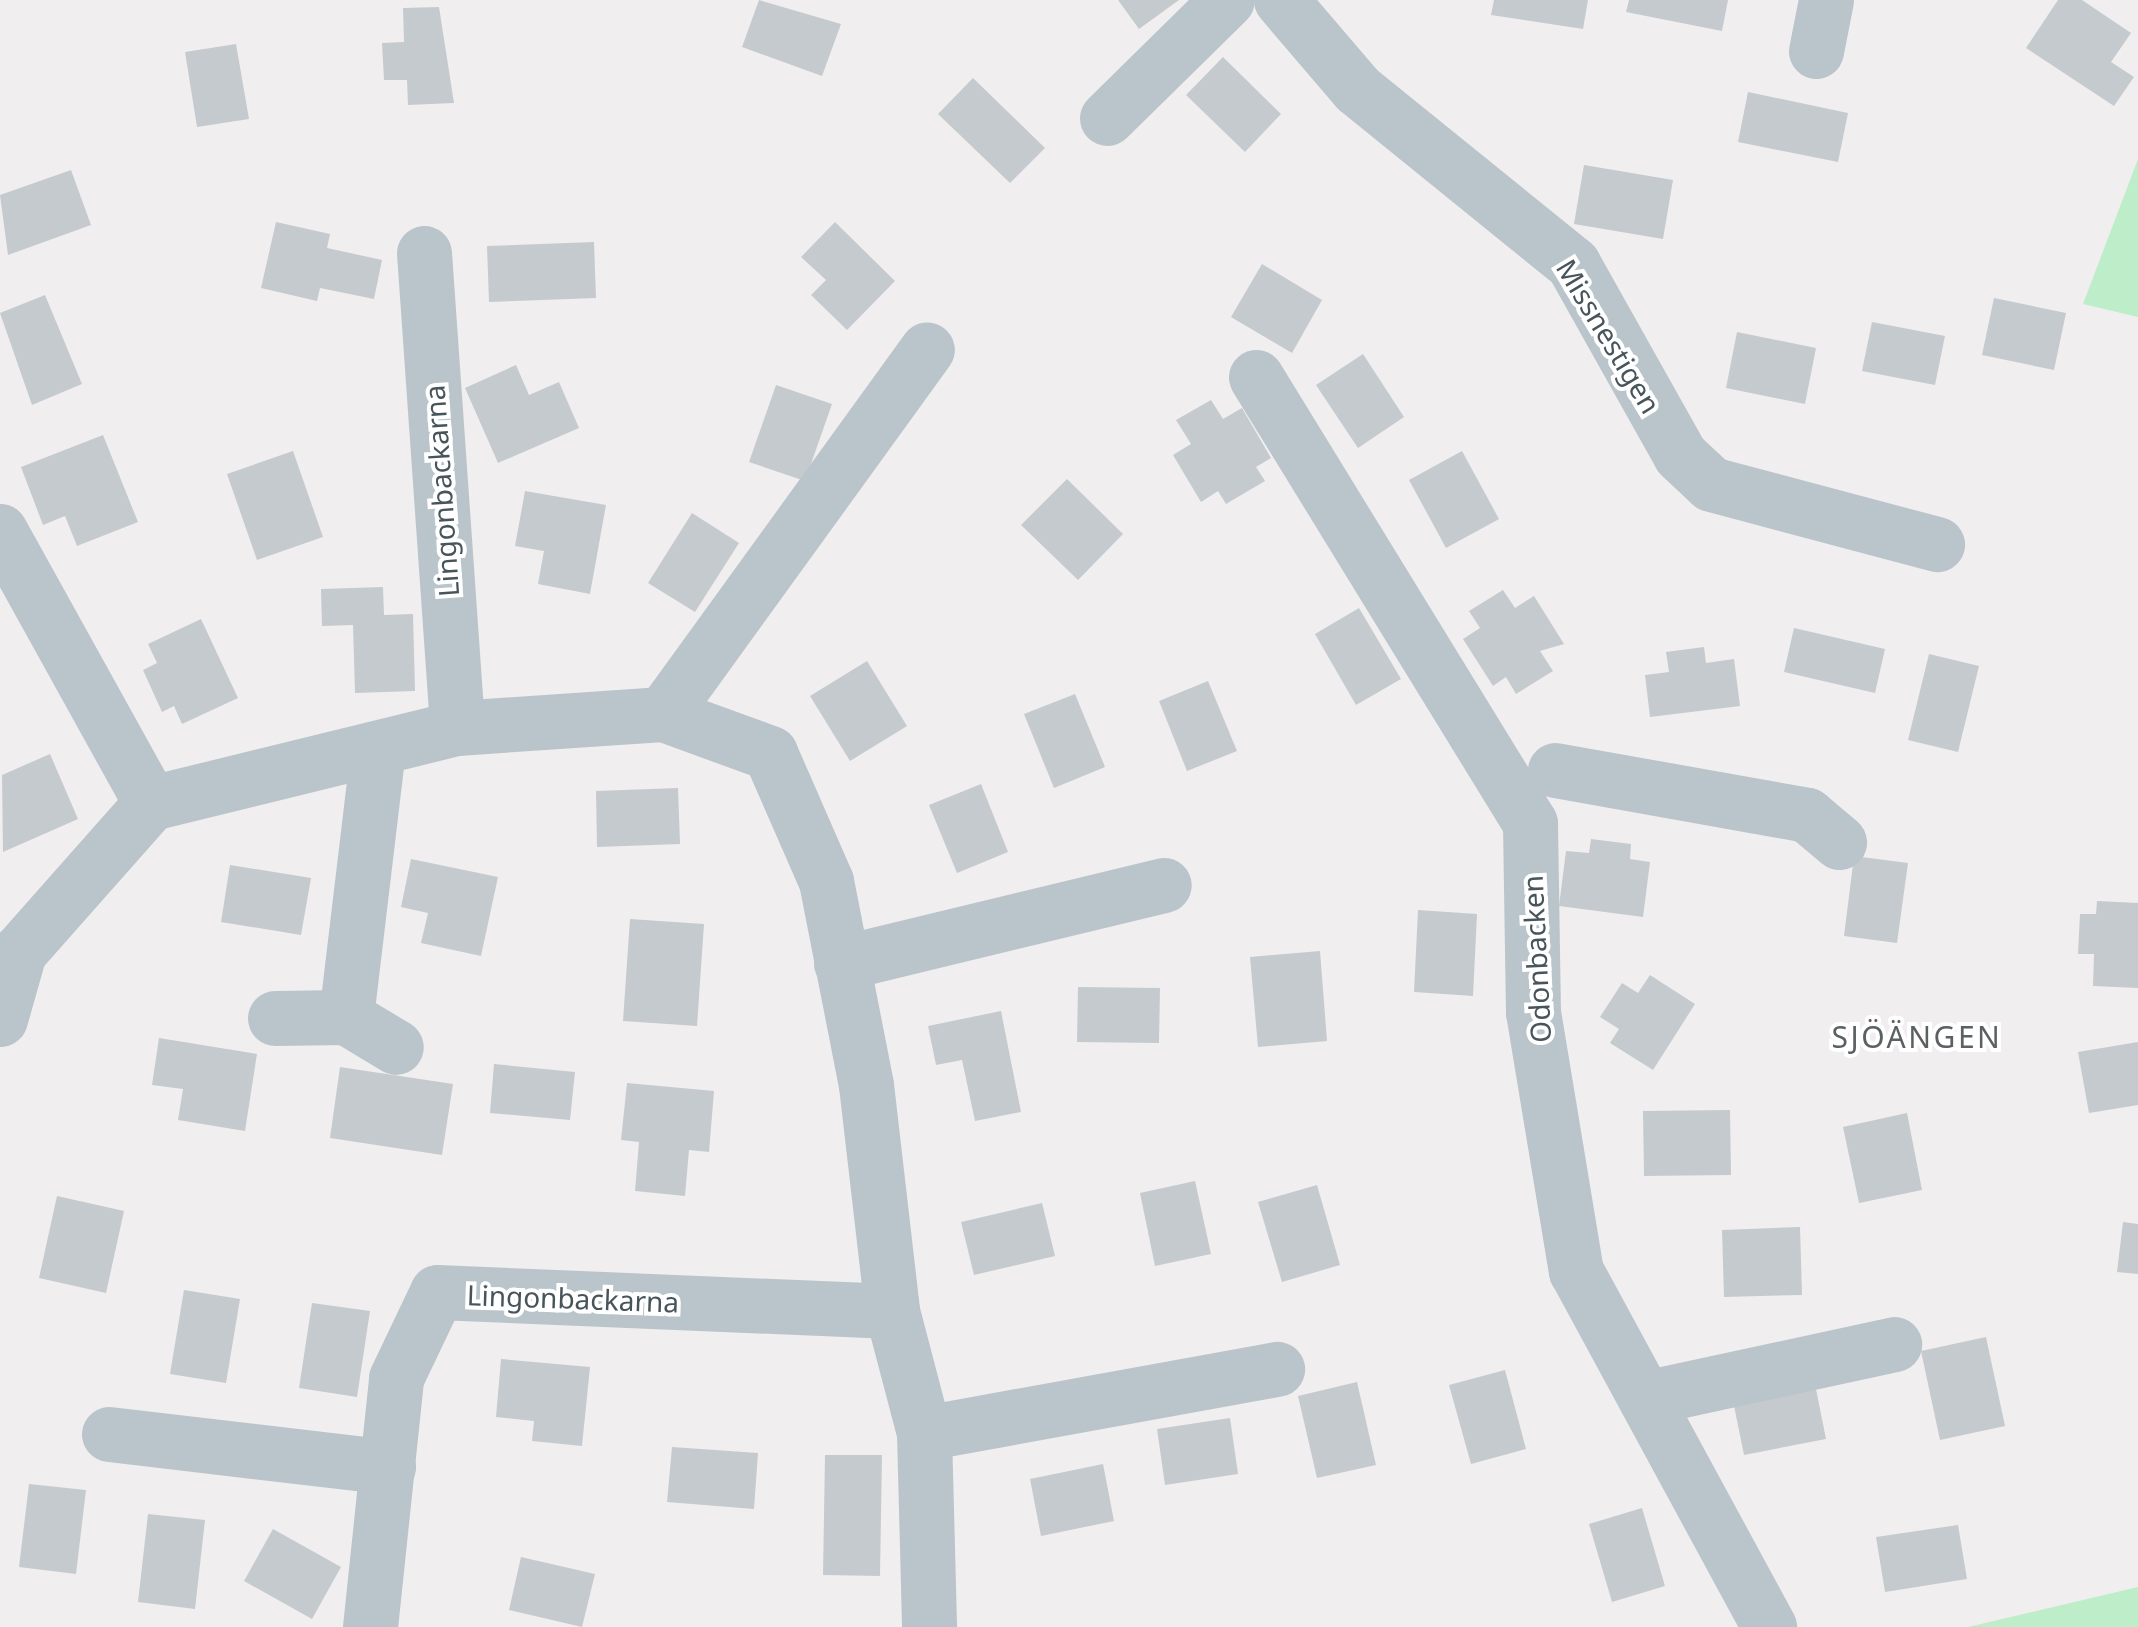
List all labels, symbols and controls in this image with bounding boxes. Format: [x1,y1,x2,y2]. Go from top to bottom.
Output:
street label: Missnestigen [1550,253,1668,419]
street label: Lingonbackarna [417,384,465,598]
street label: Odonbacken [1515,874,1557,1044]
district label: SJÖÄNGEN [1832,1019,2002,1055]
street label: Lingonbackarna [466,1278,680,1318]

